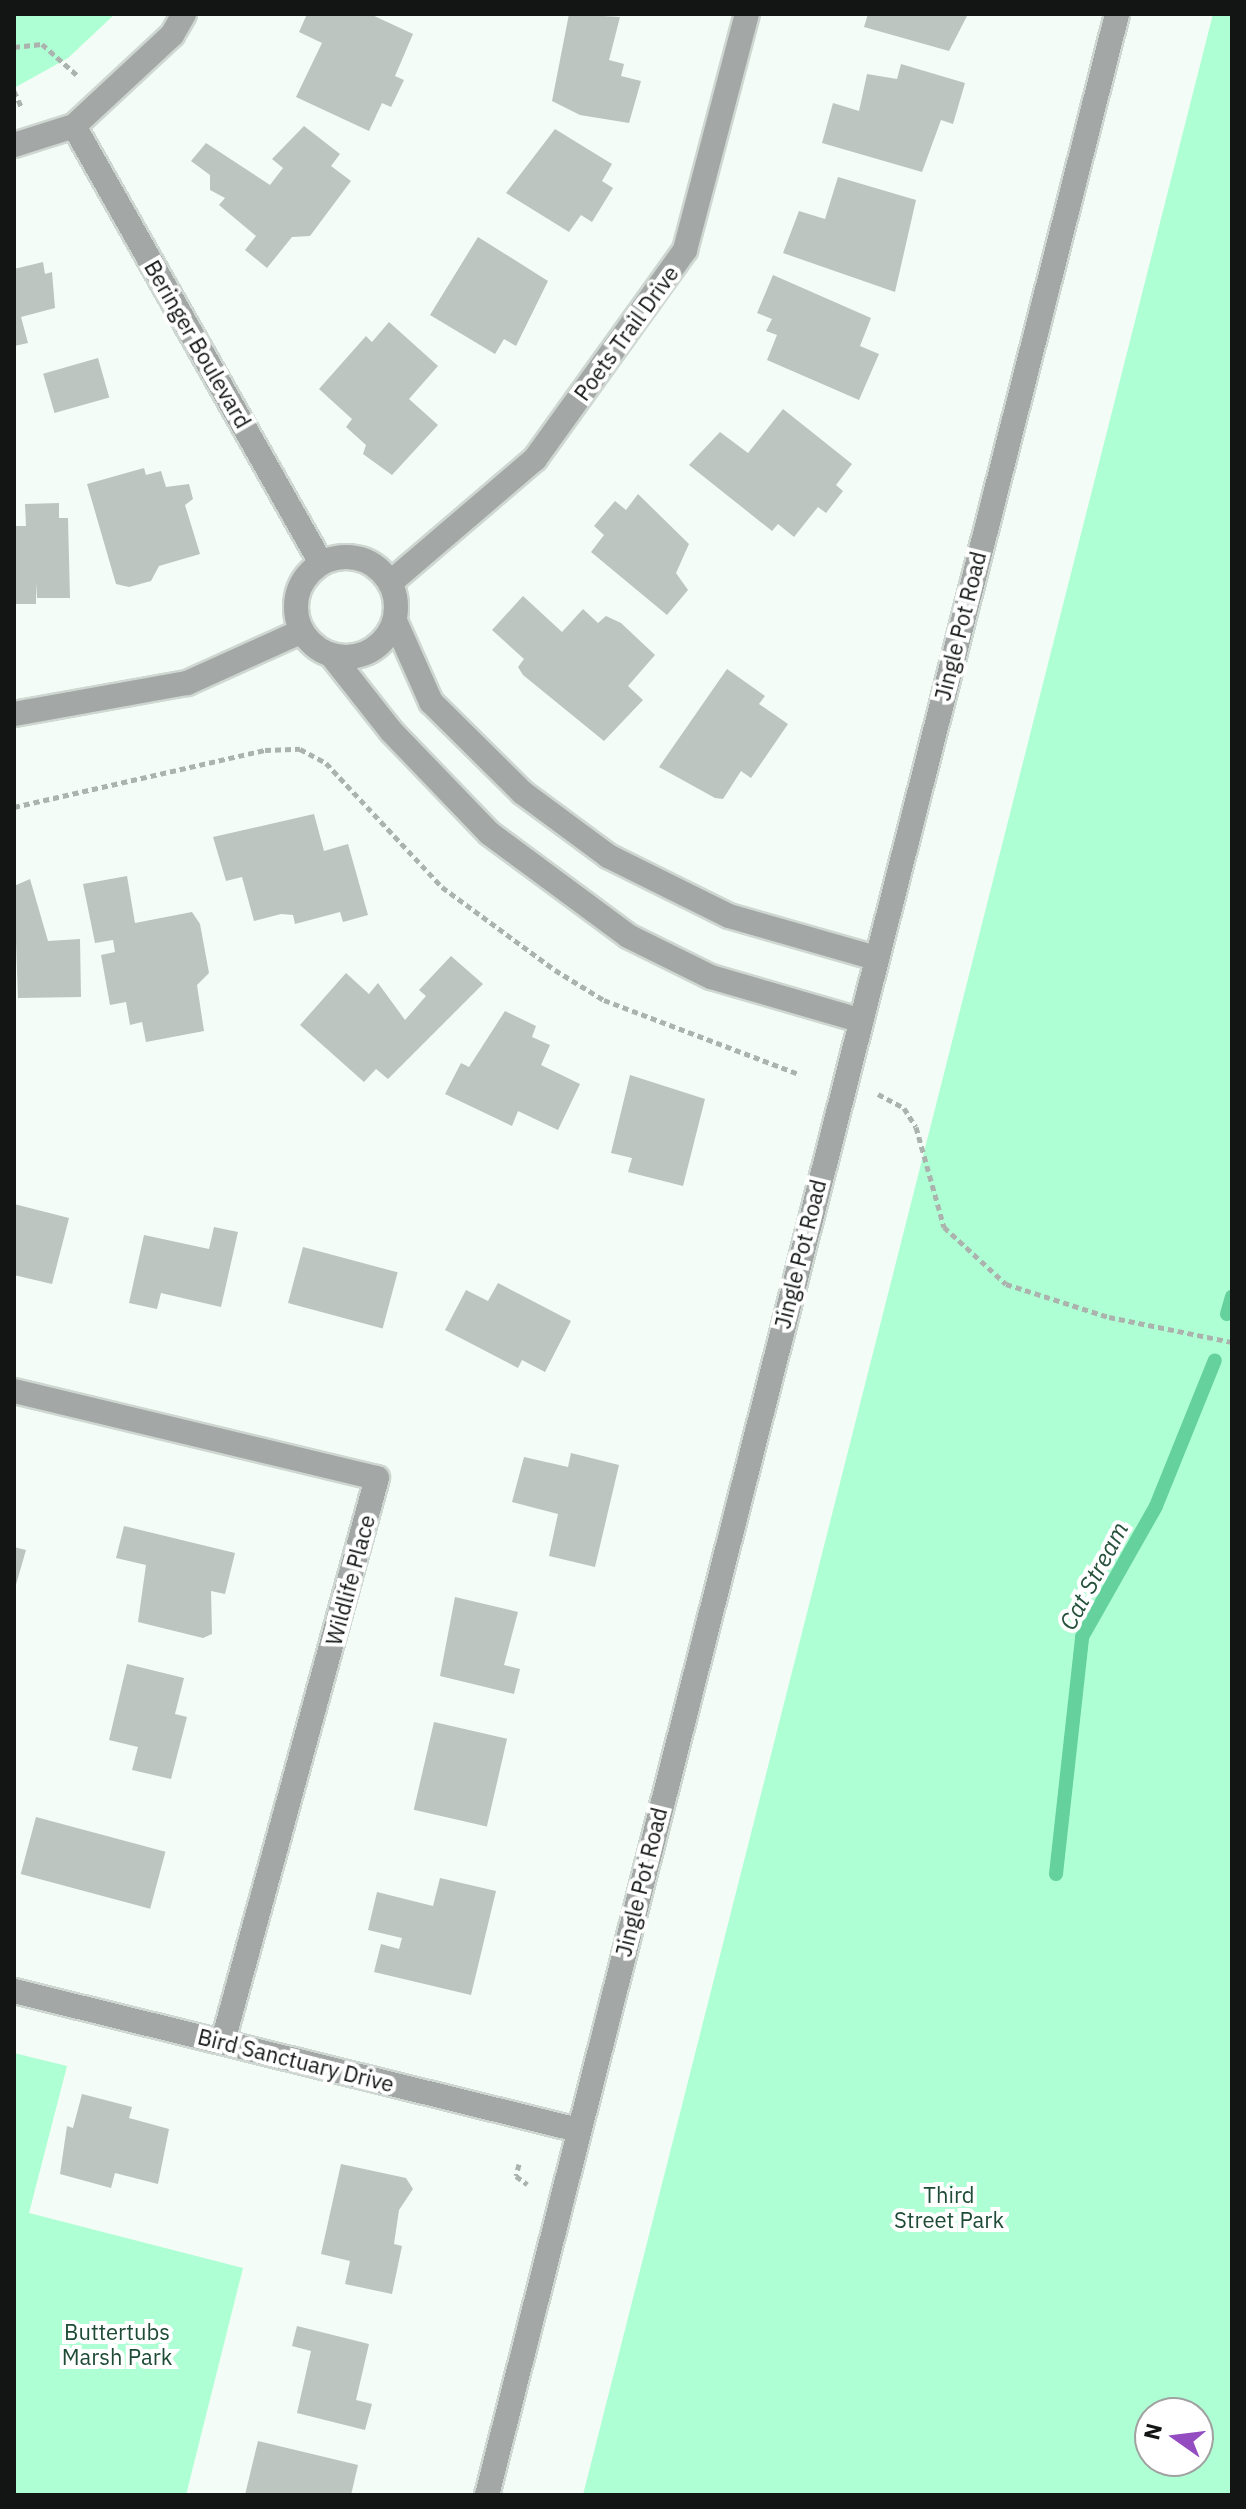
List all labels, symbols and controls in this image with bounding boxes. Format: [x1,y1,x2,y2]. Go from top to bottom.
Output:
street label: Beringer Boulevard [139,255,257,433]
street label: Poets Trail Drive [568,261,684,405]
street label: Jingle Pot Road [929,549,991,703]
street label: Jingle Pot Road [769,1177,831,1331]
street label: Wildlife Place [320,1512,380,1648]
water label: Cat Stream [1054,1517,1134,1635]
street label: Jingle Pot Road [610,1805,672,1959]
street label: Bird Sanctuary Drive [195,2023,397,2097]
park label: Third Street Park [894,2181,1004,2232]
park label: Buttertubs Marsh Park [62,2318,172,2370]
north arrow [1134,2397,1214,2477]
text: N [1136,2420,1168,2443]

